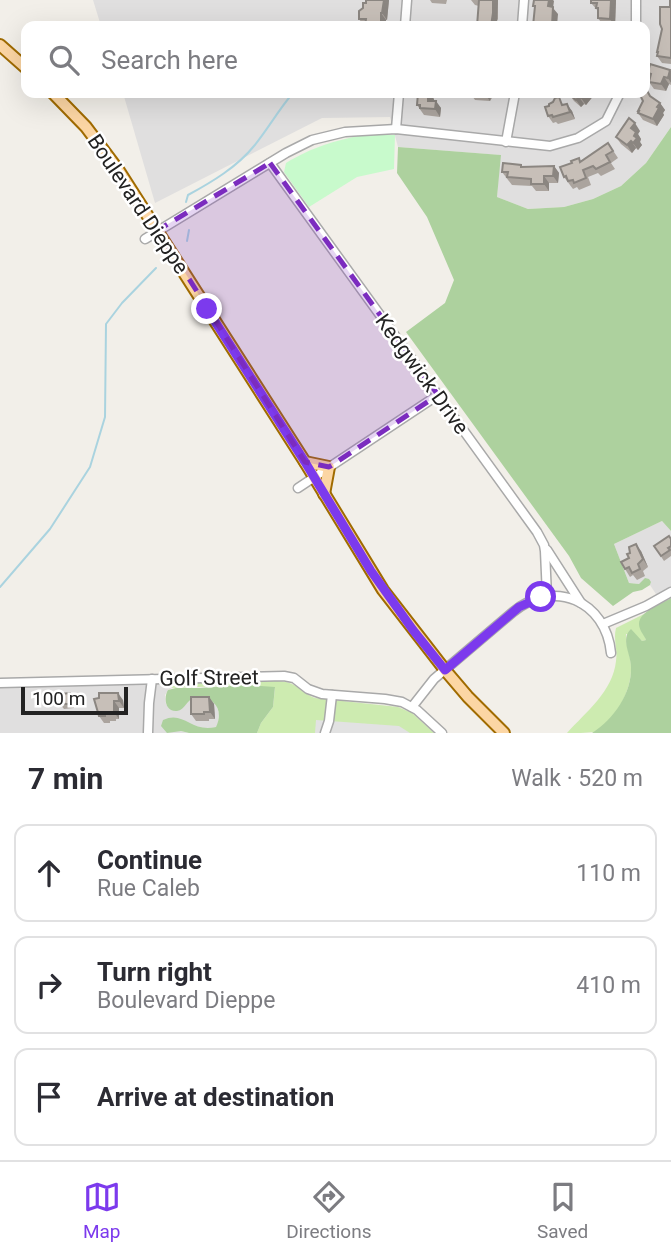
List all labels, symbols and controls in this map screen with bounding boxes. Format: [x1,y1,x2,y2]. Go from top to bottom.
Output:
search box [21,21,650,98]
icon: search [45,41,83,79]
text: Search here [101,45,238,75]
street label: Boulevard Dieppe [83,130,193,278]
route end [191,293,222,324]
street label: Kedgwick Drive [370,309,474,439]
route start [525,581,556,612]
street label: Golf Street [159,665,259,691]
scale bar [21,684,128,716]
text: 100 m [32,687,85,710]
text: 7 min [28,761,103,796]
text: Walk · 520 m [511,765,643,792]
text: Continue [97,845,202,875]
icon: ahead [30,854,68,892]
text: 110 m [576,860,641,887]
text: Rue Caleb [97,875,200,902]
text: Turn right [97,957,212,987]
icon: right [30,966,68,1004]
text: 410 m [576,972,641,999]
text: Boulevard Dieppe [97,987,275,1014]
icon: arrive [30,1078,68,1116]
text: Arrive at destination [97,1082,334,1112]
tab: Map [83,1178,121,1243]
tab: Directions [286,1178,371,1243]
tab: Saved [537,1178,588,1243]

